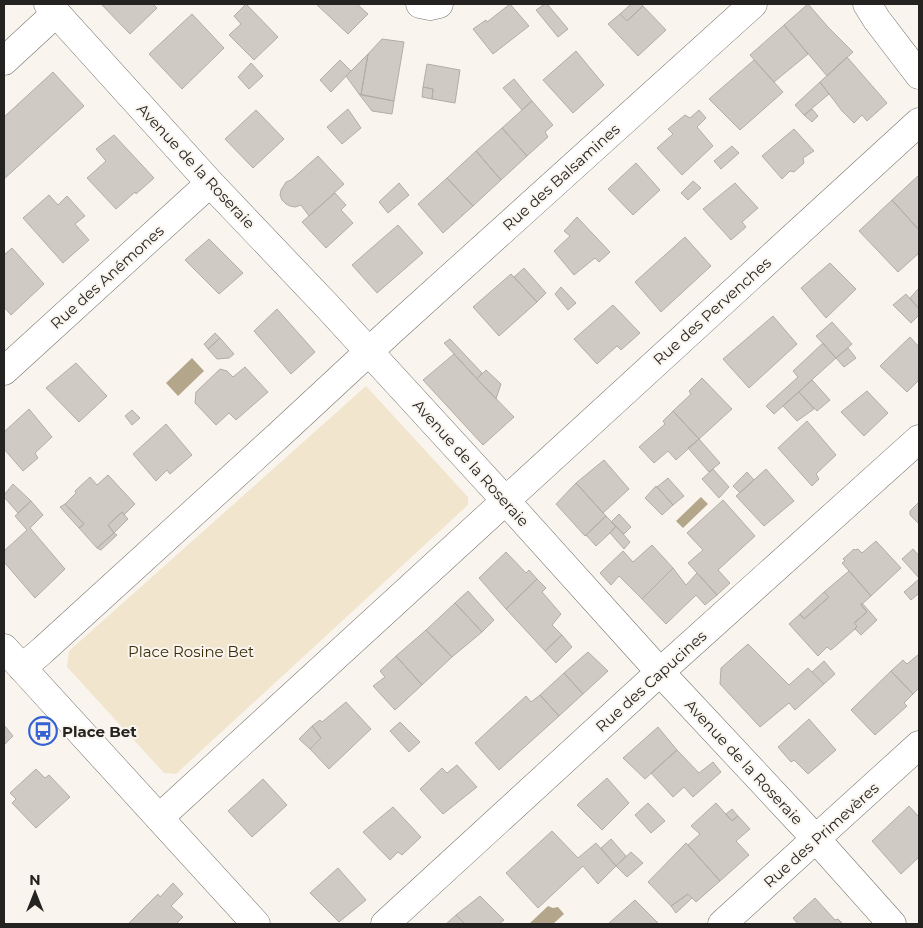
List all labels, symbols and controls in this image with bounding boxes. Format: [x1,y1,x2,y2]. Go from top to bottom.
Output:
street label: Avenue de la Roseraie [133,99,259,233]
street label: Rue des Balsamines [498,119,624,235]
street label: Rue des Anémones [46,221,168,333]
street label: Rue des Pervenches [649,253,775,369]
street label: Avenue de la Roseraie [409,396,533,530]
street label: Rue des Capucines [592,626,710,736]
park label: Place Rosine Bet [128,642,254,661]
street label: Avenue de la Roseraie [681,695,807,829]
bus stop icon: Place Bet [28,716,58,746]
place label: Place Bet [62,722,137,741]
street label: Rue des Primevères [759,778,883,892]
north arrow [10,868,60,918]
text: N [29,871,41,889]

